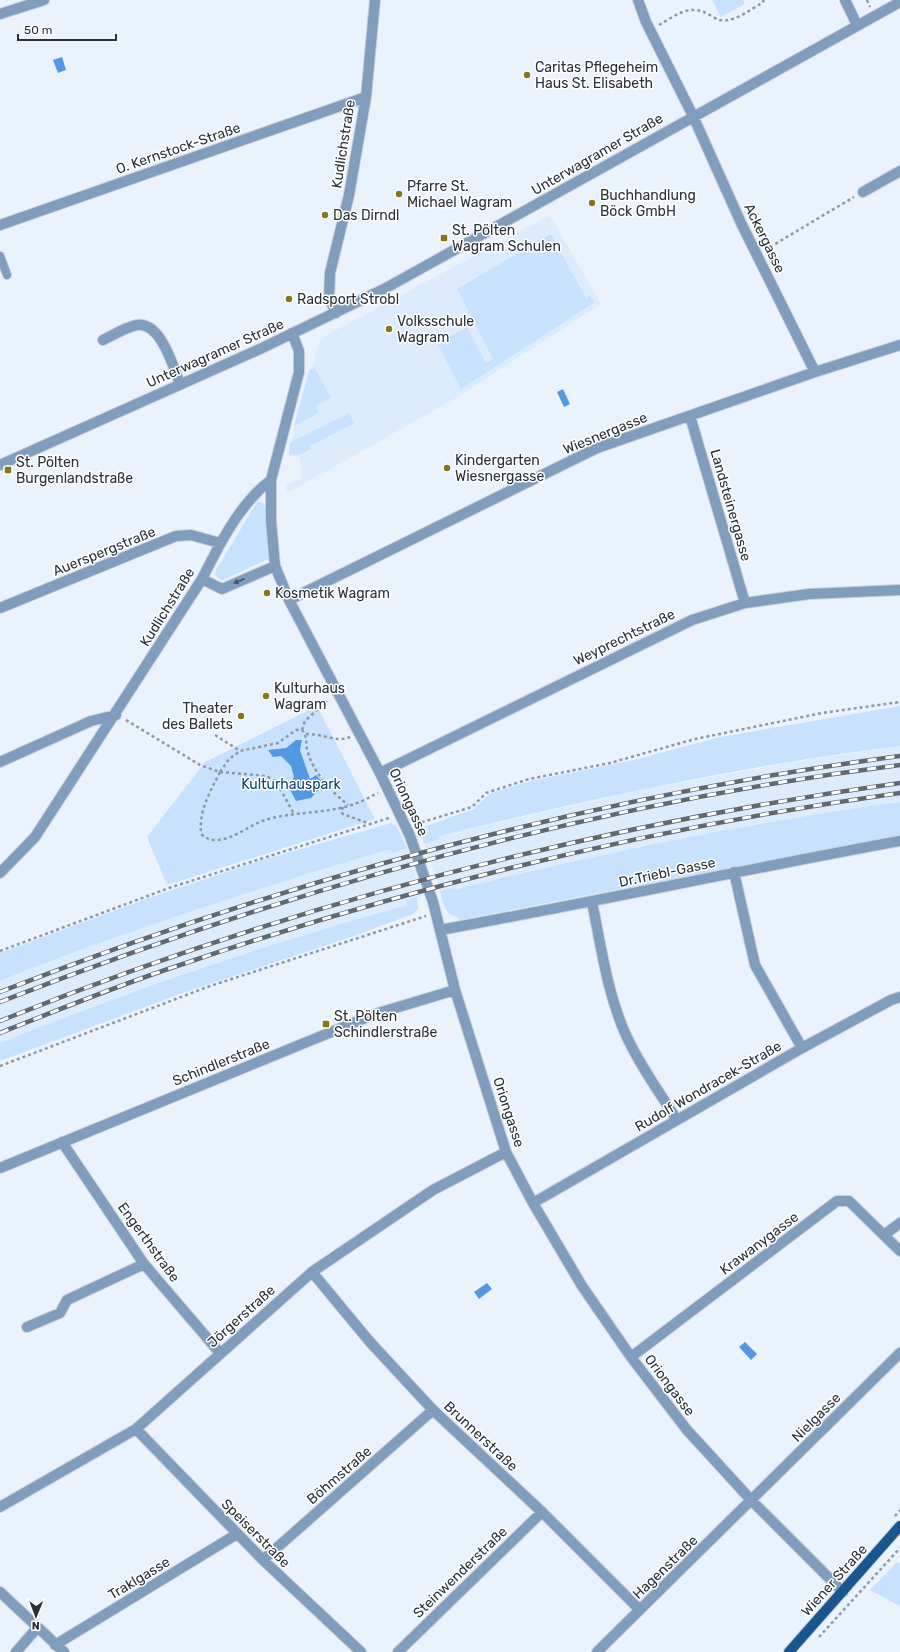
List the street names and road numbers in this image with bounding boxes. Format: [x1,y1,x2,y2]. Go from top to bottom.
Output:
street label: Kudlichstraße [328,98,359,190]
street label: Unterwagramer Straße [529,110,666,199]
street label: O. Kernstock-Straße [114,119,243,178]
street label: Ackergasse [740,201,789,276]
street label: Unterwagramer Straße [144,315,287,391]
street label: Wiesnergasse [561,409,650,458]
street label: Landsteinergasse [706,447,755,563]
street label: Auerspergstraße [50,523,158,580]
street label: Kudlichstraße [136,565,198,650]
street label: Weyprechtstraße [571,605,678,669]
street label: Oriongasse [385,766,432,839]
street label: Dr.Triebl-Gasse [617,854,717,891]
street label: Schindlerstraße [170,1035,272,1090]
street label: Rudolf Wondracek-Straße [632,1037,785,1135]
street label: Oriongasse [489,1075,528,1150]
street label: Engerthstraße [114,1199,183,1285]
street label: Krawanygasse [717,1208,802,1278]
street label: Jörgerstraße [204,1281,279,1351]
street label: Oriongasse [641,1351,698,1420]
street label: Nielgasse [788,1389,845,1445]
street label: Brunnerstraße [440,1398,521,1475]
street label: Böhmstraße [304,1443,375,1508]
street label: Speiserstraße [218,1495,294,1571]
street label: Steinwenderstraße [410,1523,511,1622]
street label: Hagenstraße [629,1532,702,1603]
street label: Wiener Straße [798,1541,871,1620]
street label: Traklgasse [105,1553,173,1603]

